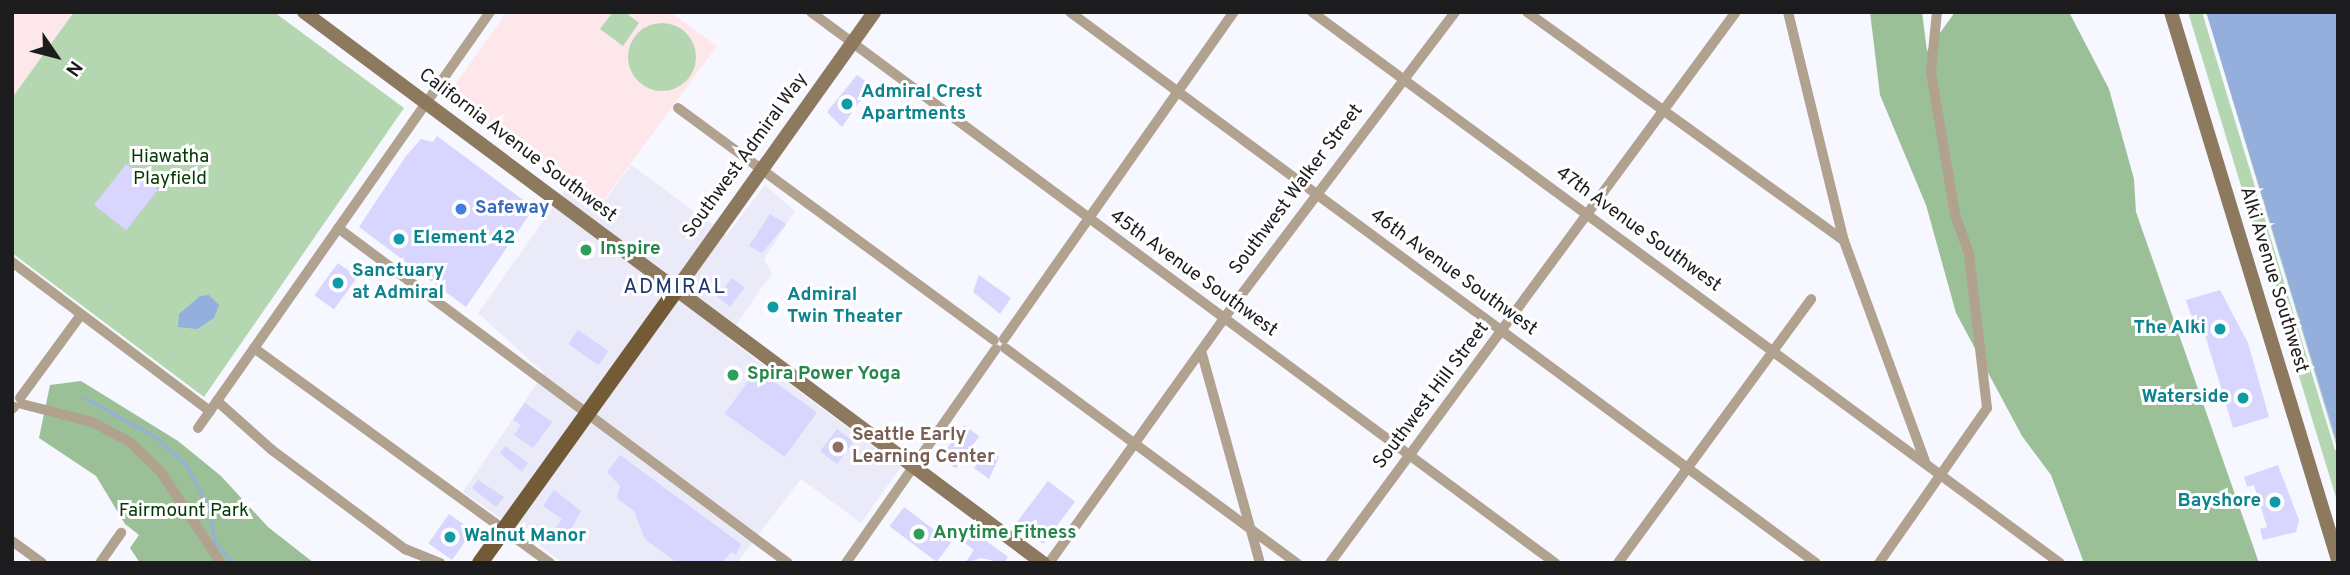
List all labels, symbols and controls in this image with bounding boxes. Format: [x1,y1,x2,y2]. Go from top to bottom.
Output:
north arrow [21,21,91,91]
text: N [59,56,87,81]
street label: California Avenue Southwest [413,64,621,228]
street label: Southwest Admiral Way [678,69,814,243]
place label: Admiral Crest Apartments [861,82,982,126]
marker: Admiral Crest Apartments [839,96,855,112]
street label: Southwest Walker Street [1225,100,1369,280]
park label: Hiawatha Playfield [131,147,209,191]
street label: 47th Avenue Southwest [1550,162,1726,298]
street label: Alki Avenue Southwest [2234,184,2312,376]
place label: Safeway [475,198,549,220]
marker: Safeway [453,201,469,217]
street label: 46th Avenue Southwest [1365,204,1541,342]
street label: 45th Avenue Southwest [1104,205,1282,343]
place label: Element 42 [413,228,515,250]
marker: Element 42 [391,231,407,247]
place label: Inspire [600,239,661,261]
marker: Inspire [578,242,594,258]
place label: Sanctuary at Admiral [352,261,445,305]
marker: Sanctuary at Admiral [330,275,346,291]
district label: ADMIRAL [624,275,726,301]
place label: Admiral Twin Theater [787,285,903,329]
marker: Admiral Twin Theater [765,299,781,315]
street label: Southwest Hill Street [1369,318,1495,474]
place label: The Alki [2133,318,2206,340]
marker: The Alki [2212,321,2228,337]
place label: Spira Power Yoga [747,364,902,386]
marker: Spira Power Yoga [725,367,741,383]
place label: Waterside [2141,387,2229,409]
marker: Waterside [2235,390,2251,406]
place label: Seattle Early Learning Center [852,425,995,469]
marker: Seattle Early Learning Center [830,439,846,455]
place label: Bayshore [2178,491,2261,513]
marker: Bayshore [2267,494,2283,510]
park label: Fairmount Park [119,501,249,523]
place label: Anytime Fitness [933,523,1077,545]
place label: Walnut Manor [464,526,586,548]
marker: Anytime Fitness [911,526,927,542]
marker: Walnut Manor [442,529,458,545]

